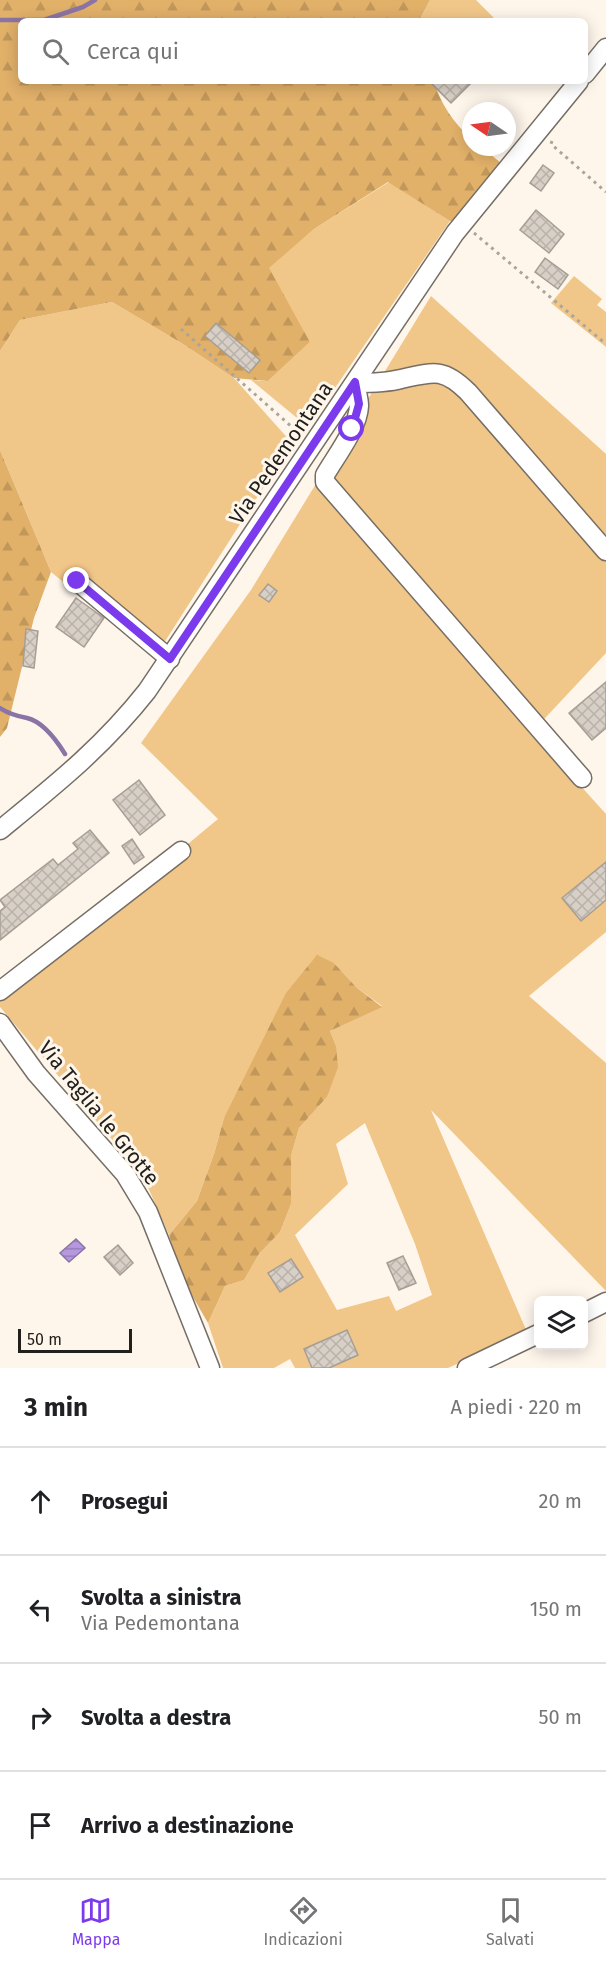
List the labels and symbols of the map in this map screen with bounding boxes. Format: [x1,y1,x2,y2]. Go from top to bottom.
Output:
north arrow [462,102,516,156]
street label: Via Pedemontana [224,377,338,529]
route start [338,415,364,441]
route end [63,567,89,593]
street label: Via Taglia le Grotte [33,1036,165,1190]
scale bar [18,1326,132,1354]

